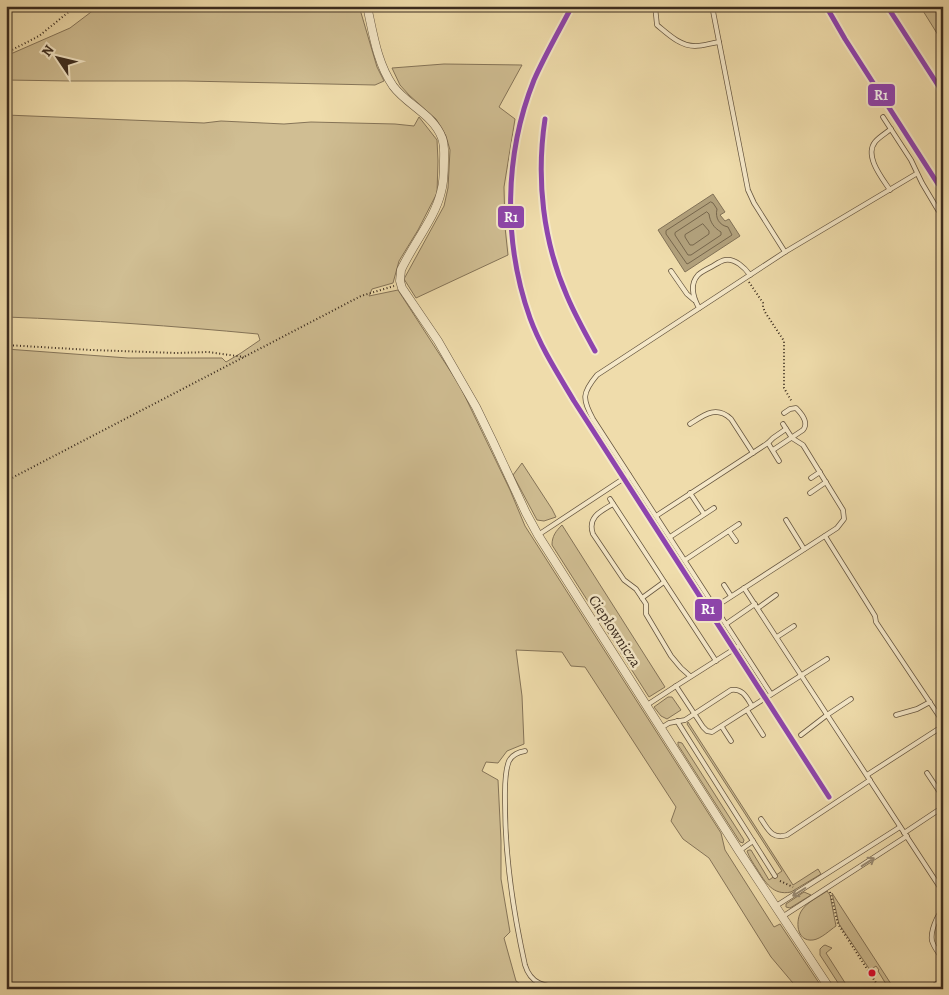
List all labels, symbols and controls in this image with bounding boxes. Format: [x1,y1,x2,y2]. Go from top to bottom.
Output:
north arrow [32,32,82,82]
text: N [37,41,58,60]
line badge: R1 [867,83,896,107]
text: R1 [874,86,888,105]
line badge: R1 [497,205,525,229]
text: R1 [504,208,518,227]
street label: Ciepłownicza [584,591,646,671]
line badge: R1 [694,598,723,622]
text: R1 [701,600,715,619]
one-way arrow [861,856,875,867]
one-way arrow [792,886,806,897]
unlabelled marker [867,968,877,978]

